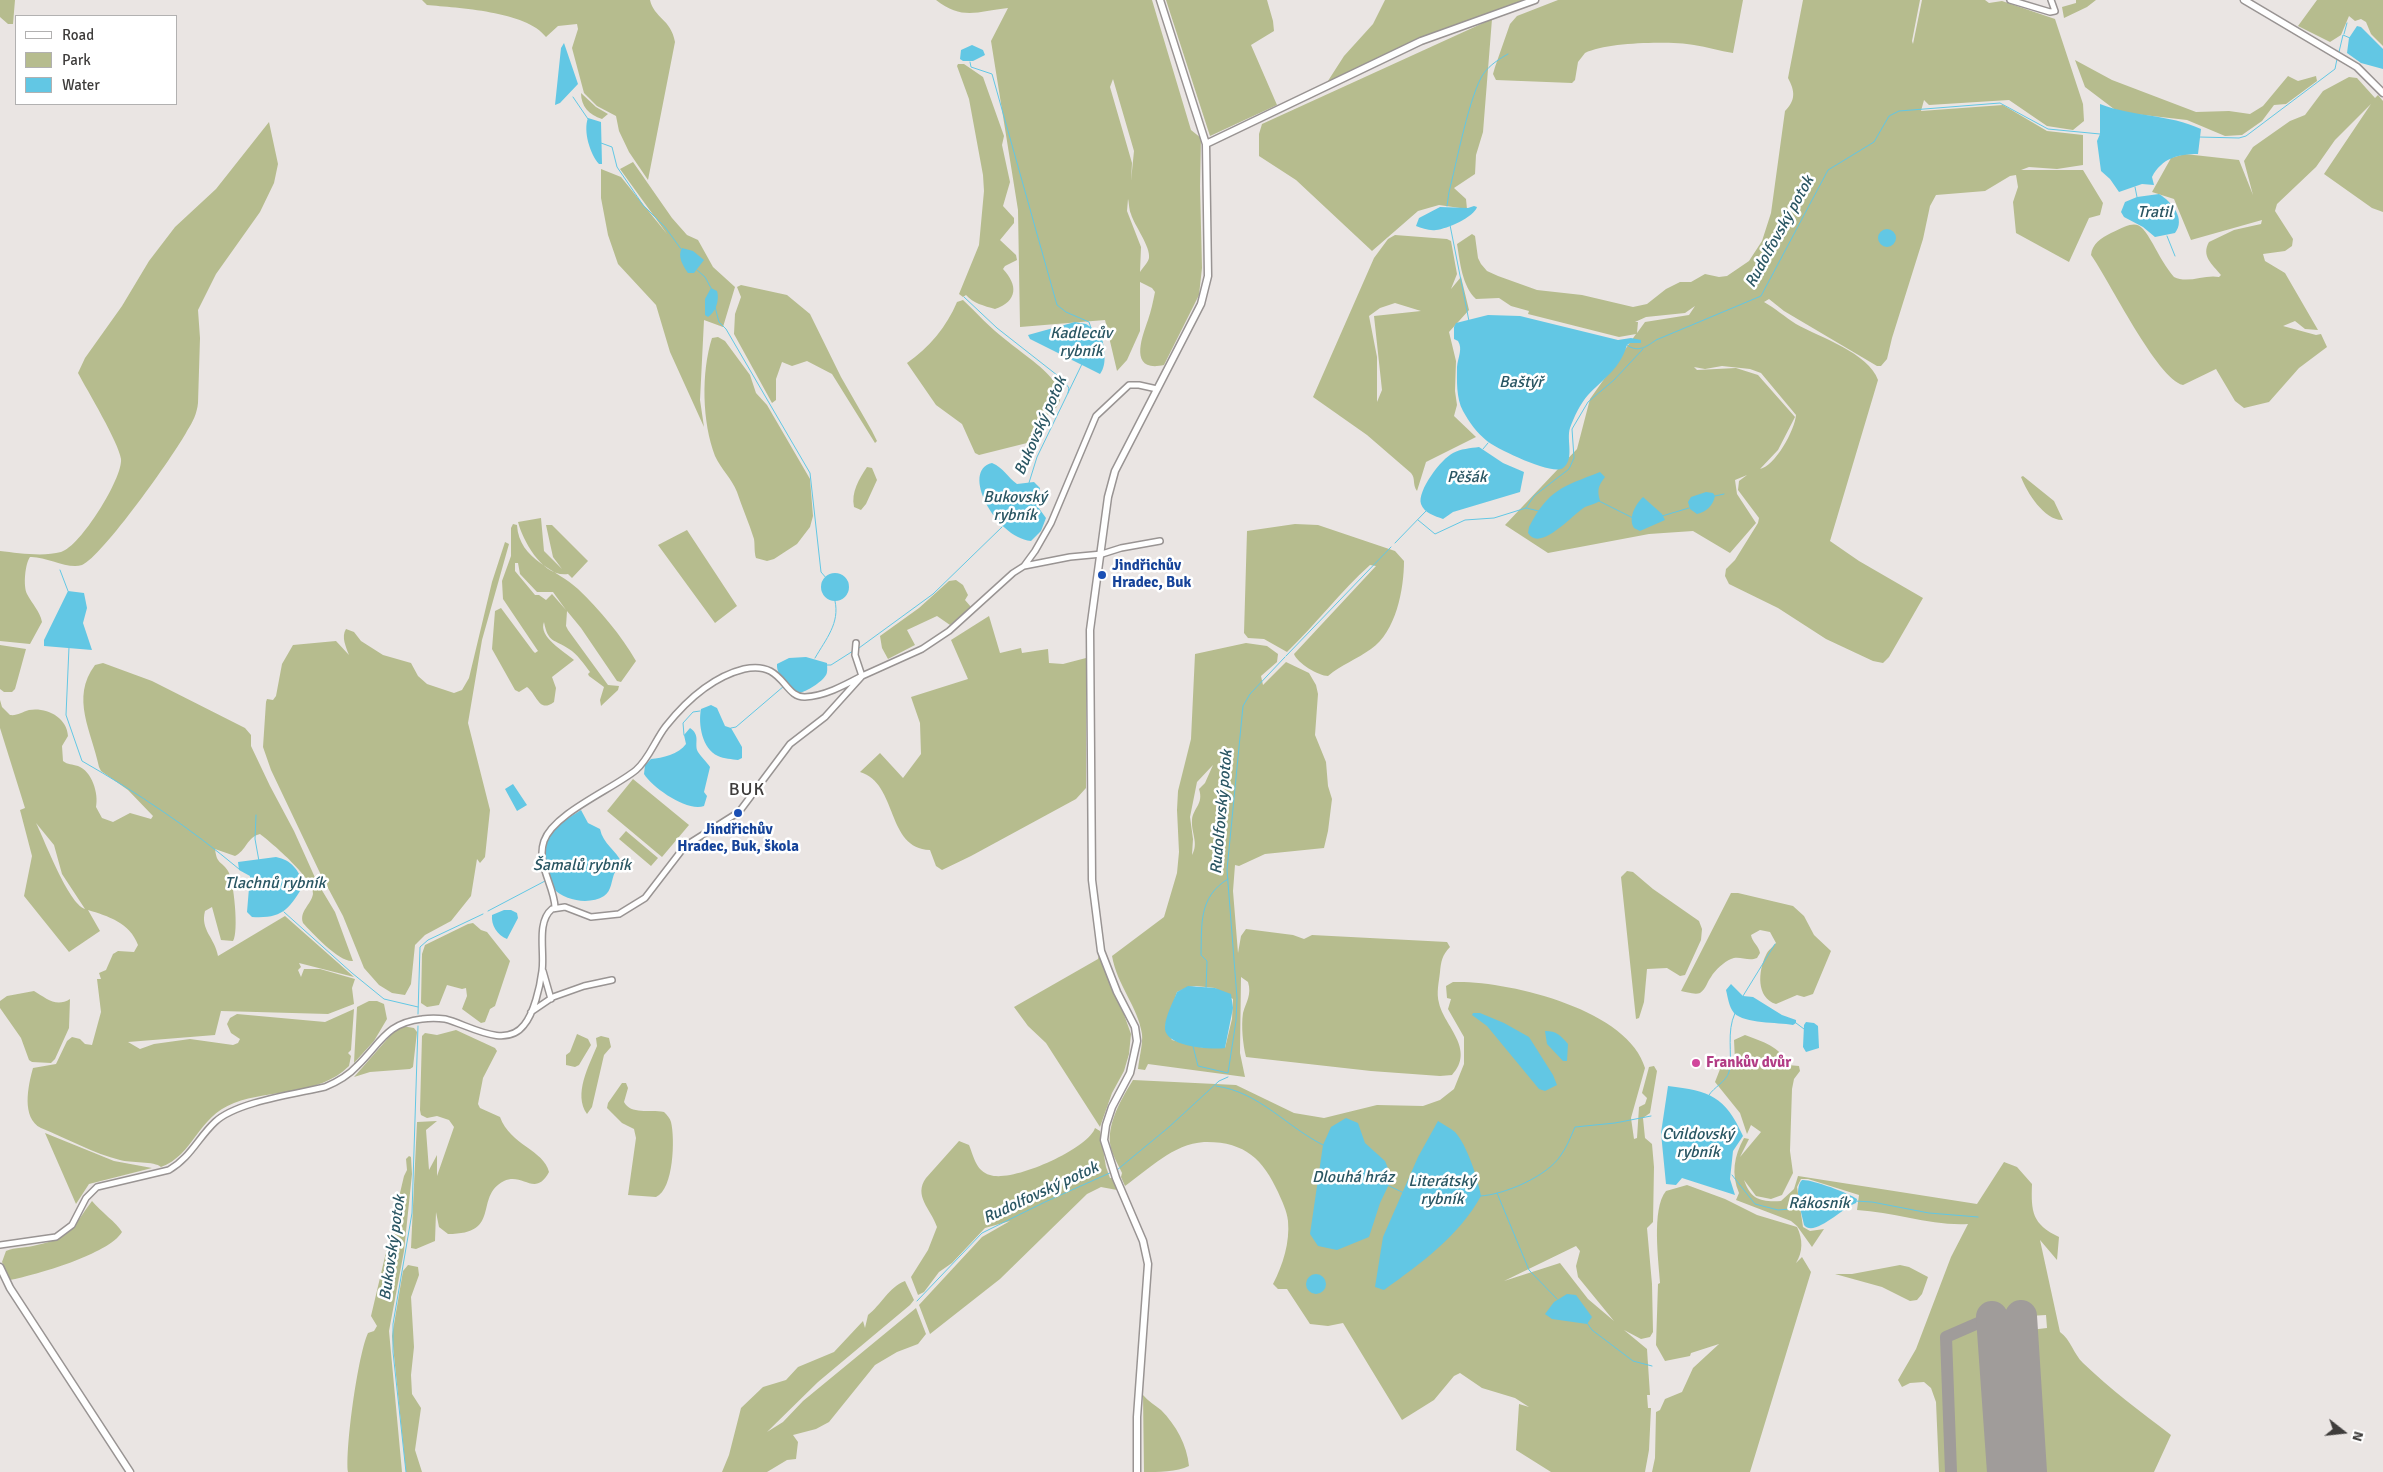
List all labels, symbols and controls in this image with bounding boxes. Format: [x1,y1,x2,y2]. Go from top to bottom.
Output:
legend [15,15,178,105]
text: Road [62,26,94,44]
text: Park [62,51,91,69]
text: Water [62,76,100,94]
water label: Rudolfovský potok [1741,173,1819,291]
water label: Tratil [2137,203,2173,223]
water label: Kadlecův rybník [1050,324,1112,362]
water label: Baštýř [1499,373,1543,393]
water label: Bukovský potok [1011,374,1071,478]
water label: Pěšák [1447,468,1487,488]
water label: Bukovský rybník [983,488,1047,526]
place label: Jindřichův Hradec, Buk [1112,557,1191,592]
marker: Jindřichův Hradec, Buk [1096,569,1108,581]
water label: Rudolfovský potok [1207,749,1237,875]
district label: BUK [728,779,766,801]
marker: Jindřichův Hradec, Buk, škola [732,807,744,819]
place label: Jindřichův Hradec, Buk, škola [677,821,799,856]
water label: Šamalů rybník [533,856,631,876]
water label: Tlachnů rybník [224,874,326,894]
place label: Frankův dvůr [1706,1054,1791,1072]
marker: Frankův dvůr [1690,1057,1702,1069]
water label: Cvildovský rybník [1662,1125,1734,1163]
water label: Rudolfovský potok [981,1158,1101,1228]
water label: Dlouhá hráz [1312,1168,1394,1188]
water label: Literátský rybník [1408,1172,1476,1210]
water label: Bukovský potok [376,1194,410,1302]
water label: Rákosník [1788,1194,1850,1214]
north arrow [2318,1407,2368,1457]
text: N [2348,1429,2367,1443]

